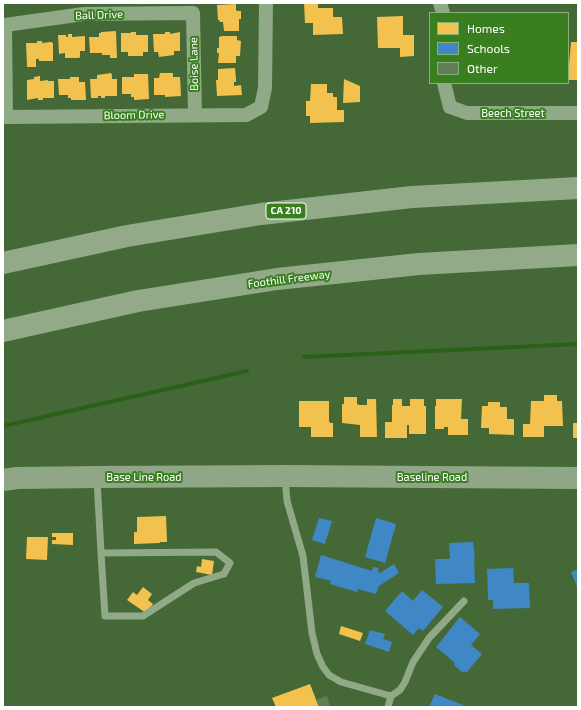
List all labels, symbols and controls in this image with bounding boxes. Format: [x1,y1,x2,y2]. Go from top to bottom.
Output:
street label: Ball Drive [75,8,123,22]
legend [429,12,569,84]
text: Homes [467,21,505,35]
street label: Boise Lane [187,37,201,91]
text: Schools [467,41,510,55]
text: Other [467,61,498,75]
street label: Beech Street [481,106,545,120]
street label: Bloom Drive [103,108,165,122]
road number: CA 210 [266,203,306,219]
street label: Foothill Freeway [247,267,331,291]
street label: Base Line Road [106,470,182,484]
street label: Baseline Road [397,470,467,484]

